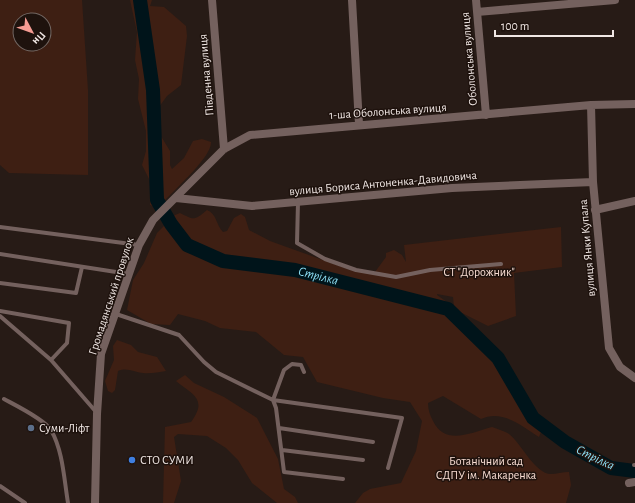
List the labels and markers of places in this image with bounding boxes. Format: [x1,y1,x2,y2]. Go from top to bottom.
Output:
place label: Суми-Ліфт [39,422,90,435]
marker: Суми-Ліфт [26,423,36,433]
place label: СТО СУМИ [140,454,194,466]
marker: СТО СУМИ [127,455,137,465]

